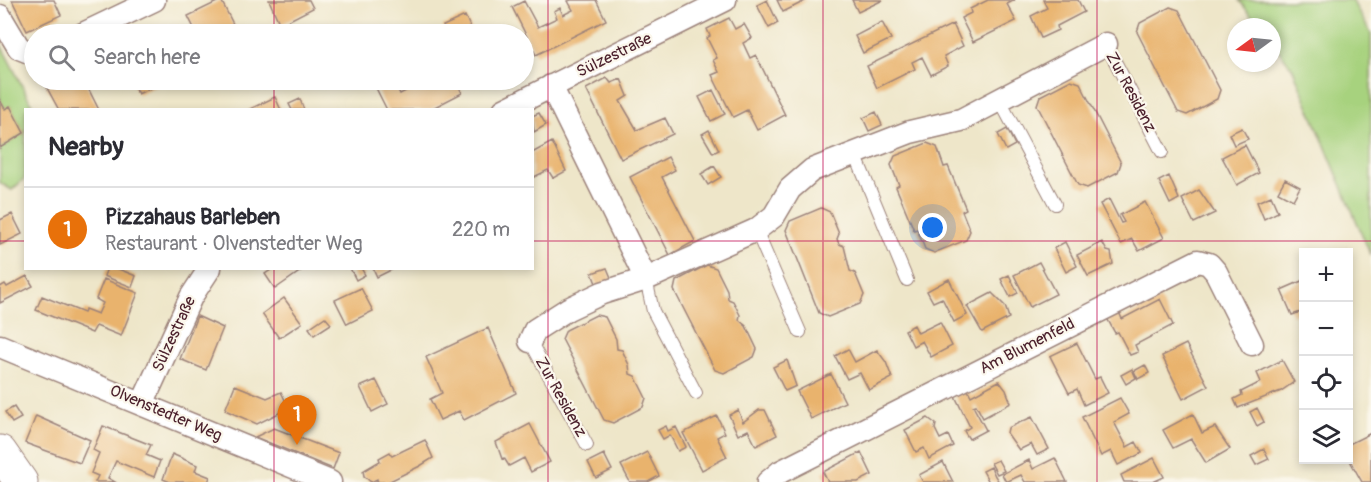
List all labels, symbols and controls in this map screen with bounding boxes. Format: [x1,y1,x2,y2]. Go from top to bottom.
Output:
north arrow [1227,18,1281,72]
search box [24,24,534,90]
street label: Sülzestraße [573,28,655,82]
icon: search [45,41,78,74]
text: Search here [93,43,200,71]
street label: Zur Residenz [1101,48,1161,136]
text: Nearby [48,131,124,163]
text: Pizzahaus Barleben [105,203,280,231]
your location [918,213,947,242]
text: 1 [64,217,71,242]
text: 220 m [452,217,510,242]
text: Restaurant · Olvenstedter Weg [105,231,362,256]
map controls [1299,248,1353,464]
button: + [1299,248,1353,302]
street label: Sülzestraße [148,293,200,375]
button: − [1299,302,1353,356]
street label: Am Blumenfeld [976,313,1078,379]
street label: Zur Residenz [531,354,591,440]
button: locate [1299,356,1353,410]
street label: Olvenstedter Weg [107,380,225,446]
pin: 1 [278,396,316,445]
button: layers [1299,410,1353,464]

